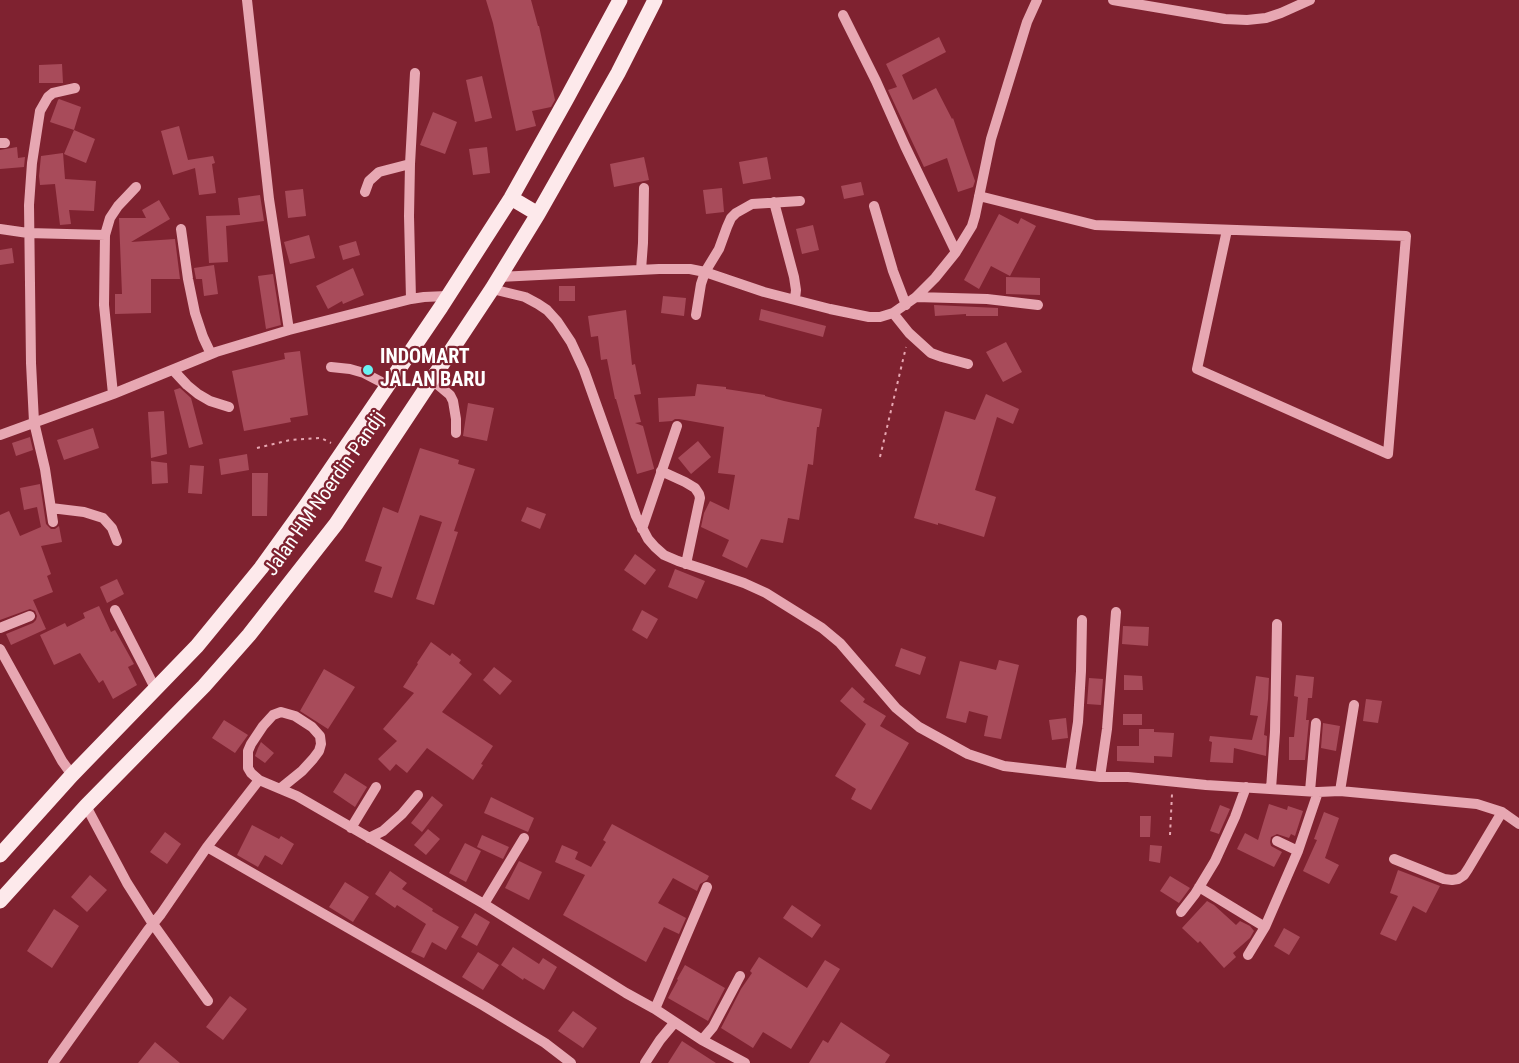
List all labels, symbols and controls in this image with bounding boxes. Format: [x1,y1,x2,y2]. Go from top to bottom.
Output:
place label: INDOMART JALAN BARU [380,346,486,393]
marker: INDOMART JALAN BARU [361,363,375,377]
street label: Jalan HM Noerdin Pandji [260,407,392,581]

